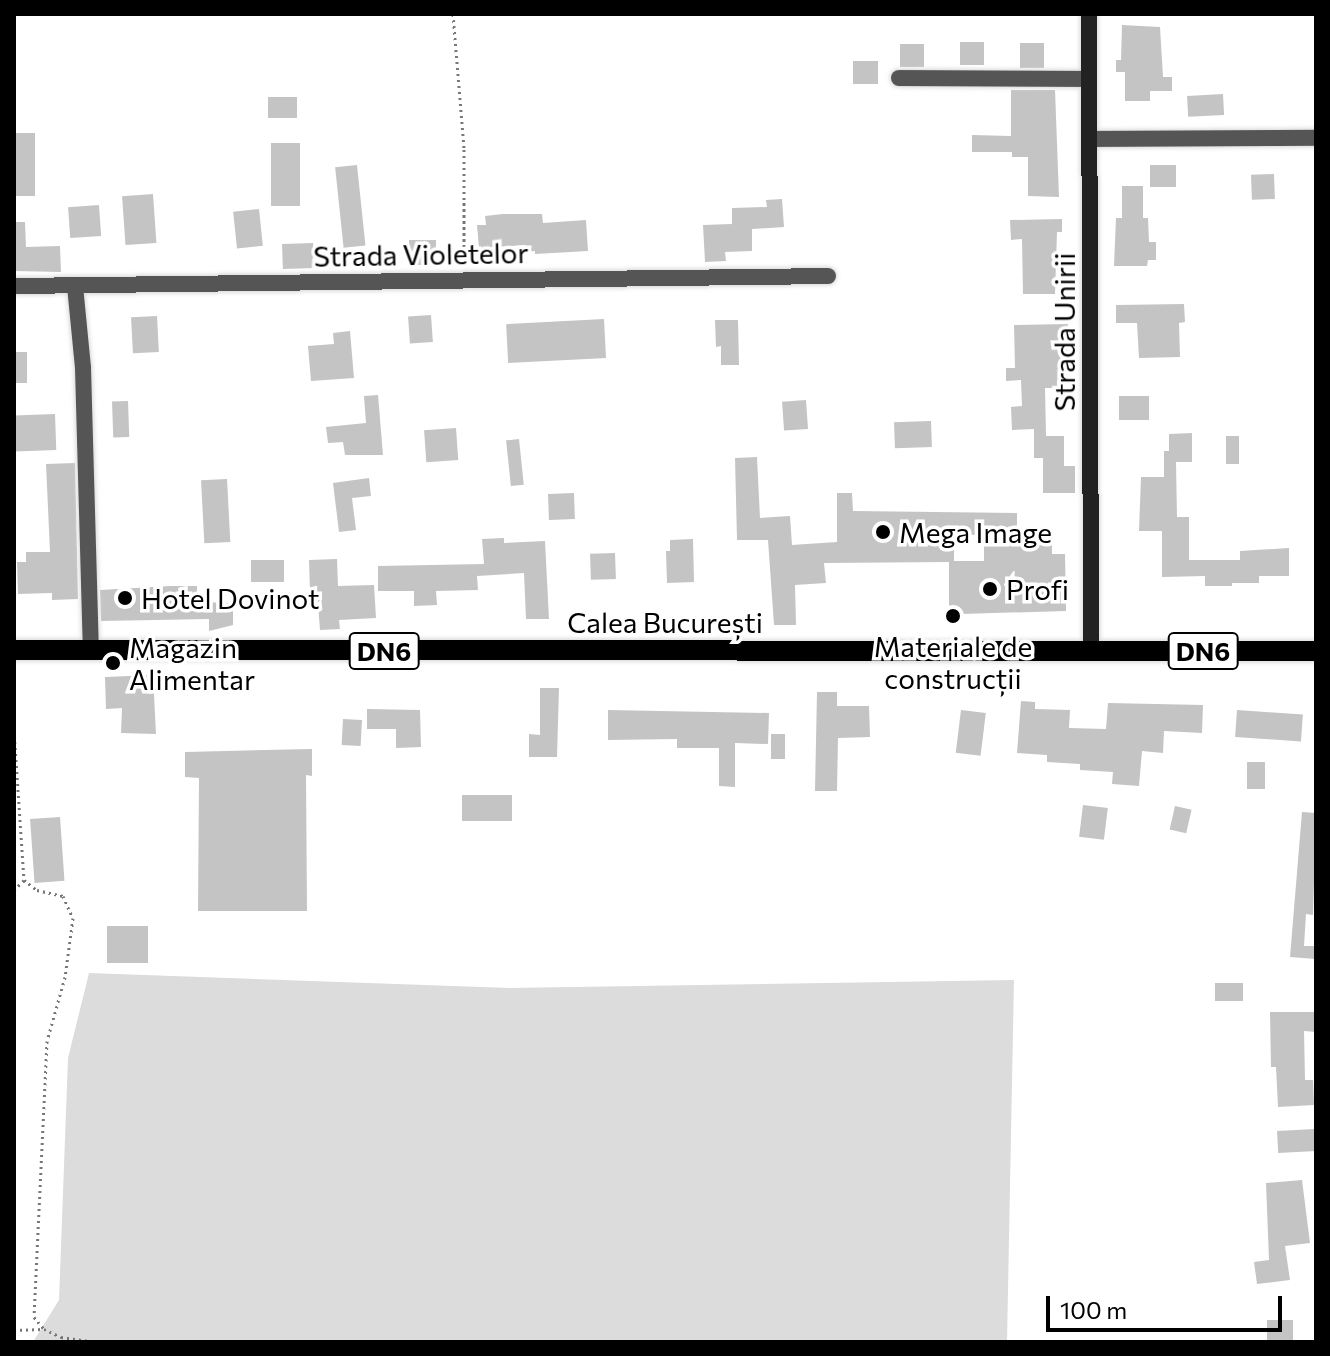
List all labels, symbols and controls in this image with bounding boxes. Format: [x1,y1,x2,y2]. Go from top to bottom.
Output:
street label: Strada Violetelor [313,235,529,273]
street label: Strada Unirii [1047,253,1081,411]
place label: Mega Image [899,515,1052,549]
marker: Mega Image [874,523,892,541]
place label: Profi [1006,572,1069,606]
marker: Profi [981,580,999,598]
place label: Hotel Dovinot [141,581,319,615]
marker: Hotel Dovinot [116,589,134,607]
street label: Calea București [567,605,763,639]
marker: Materiale de construcții [944,607,962,625]
road number: DN6 [348,629,420,673]
place label: Materiale de construcții [874,629,1032,695]
road number: DN6 [1167,629,1239,673]
place label: Magazin Alimentar [129,630,255,696]
marker: Magazin Alimentar [104,654,122,672]
scale bar [1050,1280,1286,1330]
text: 100 m [1060,1295,1127,1324]

